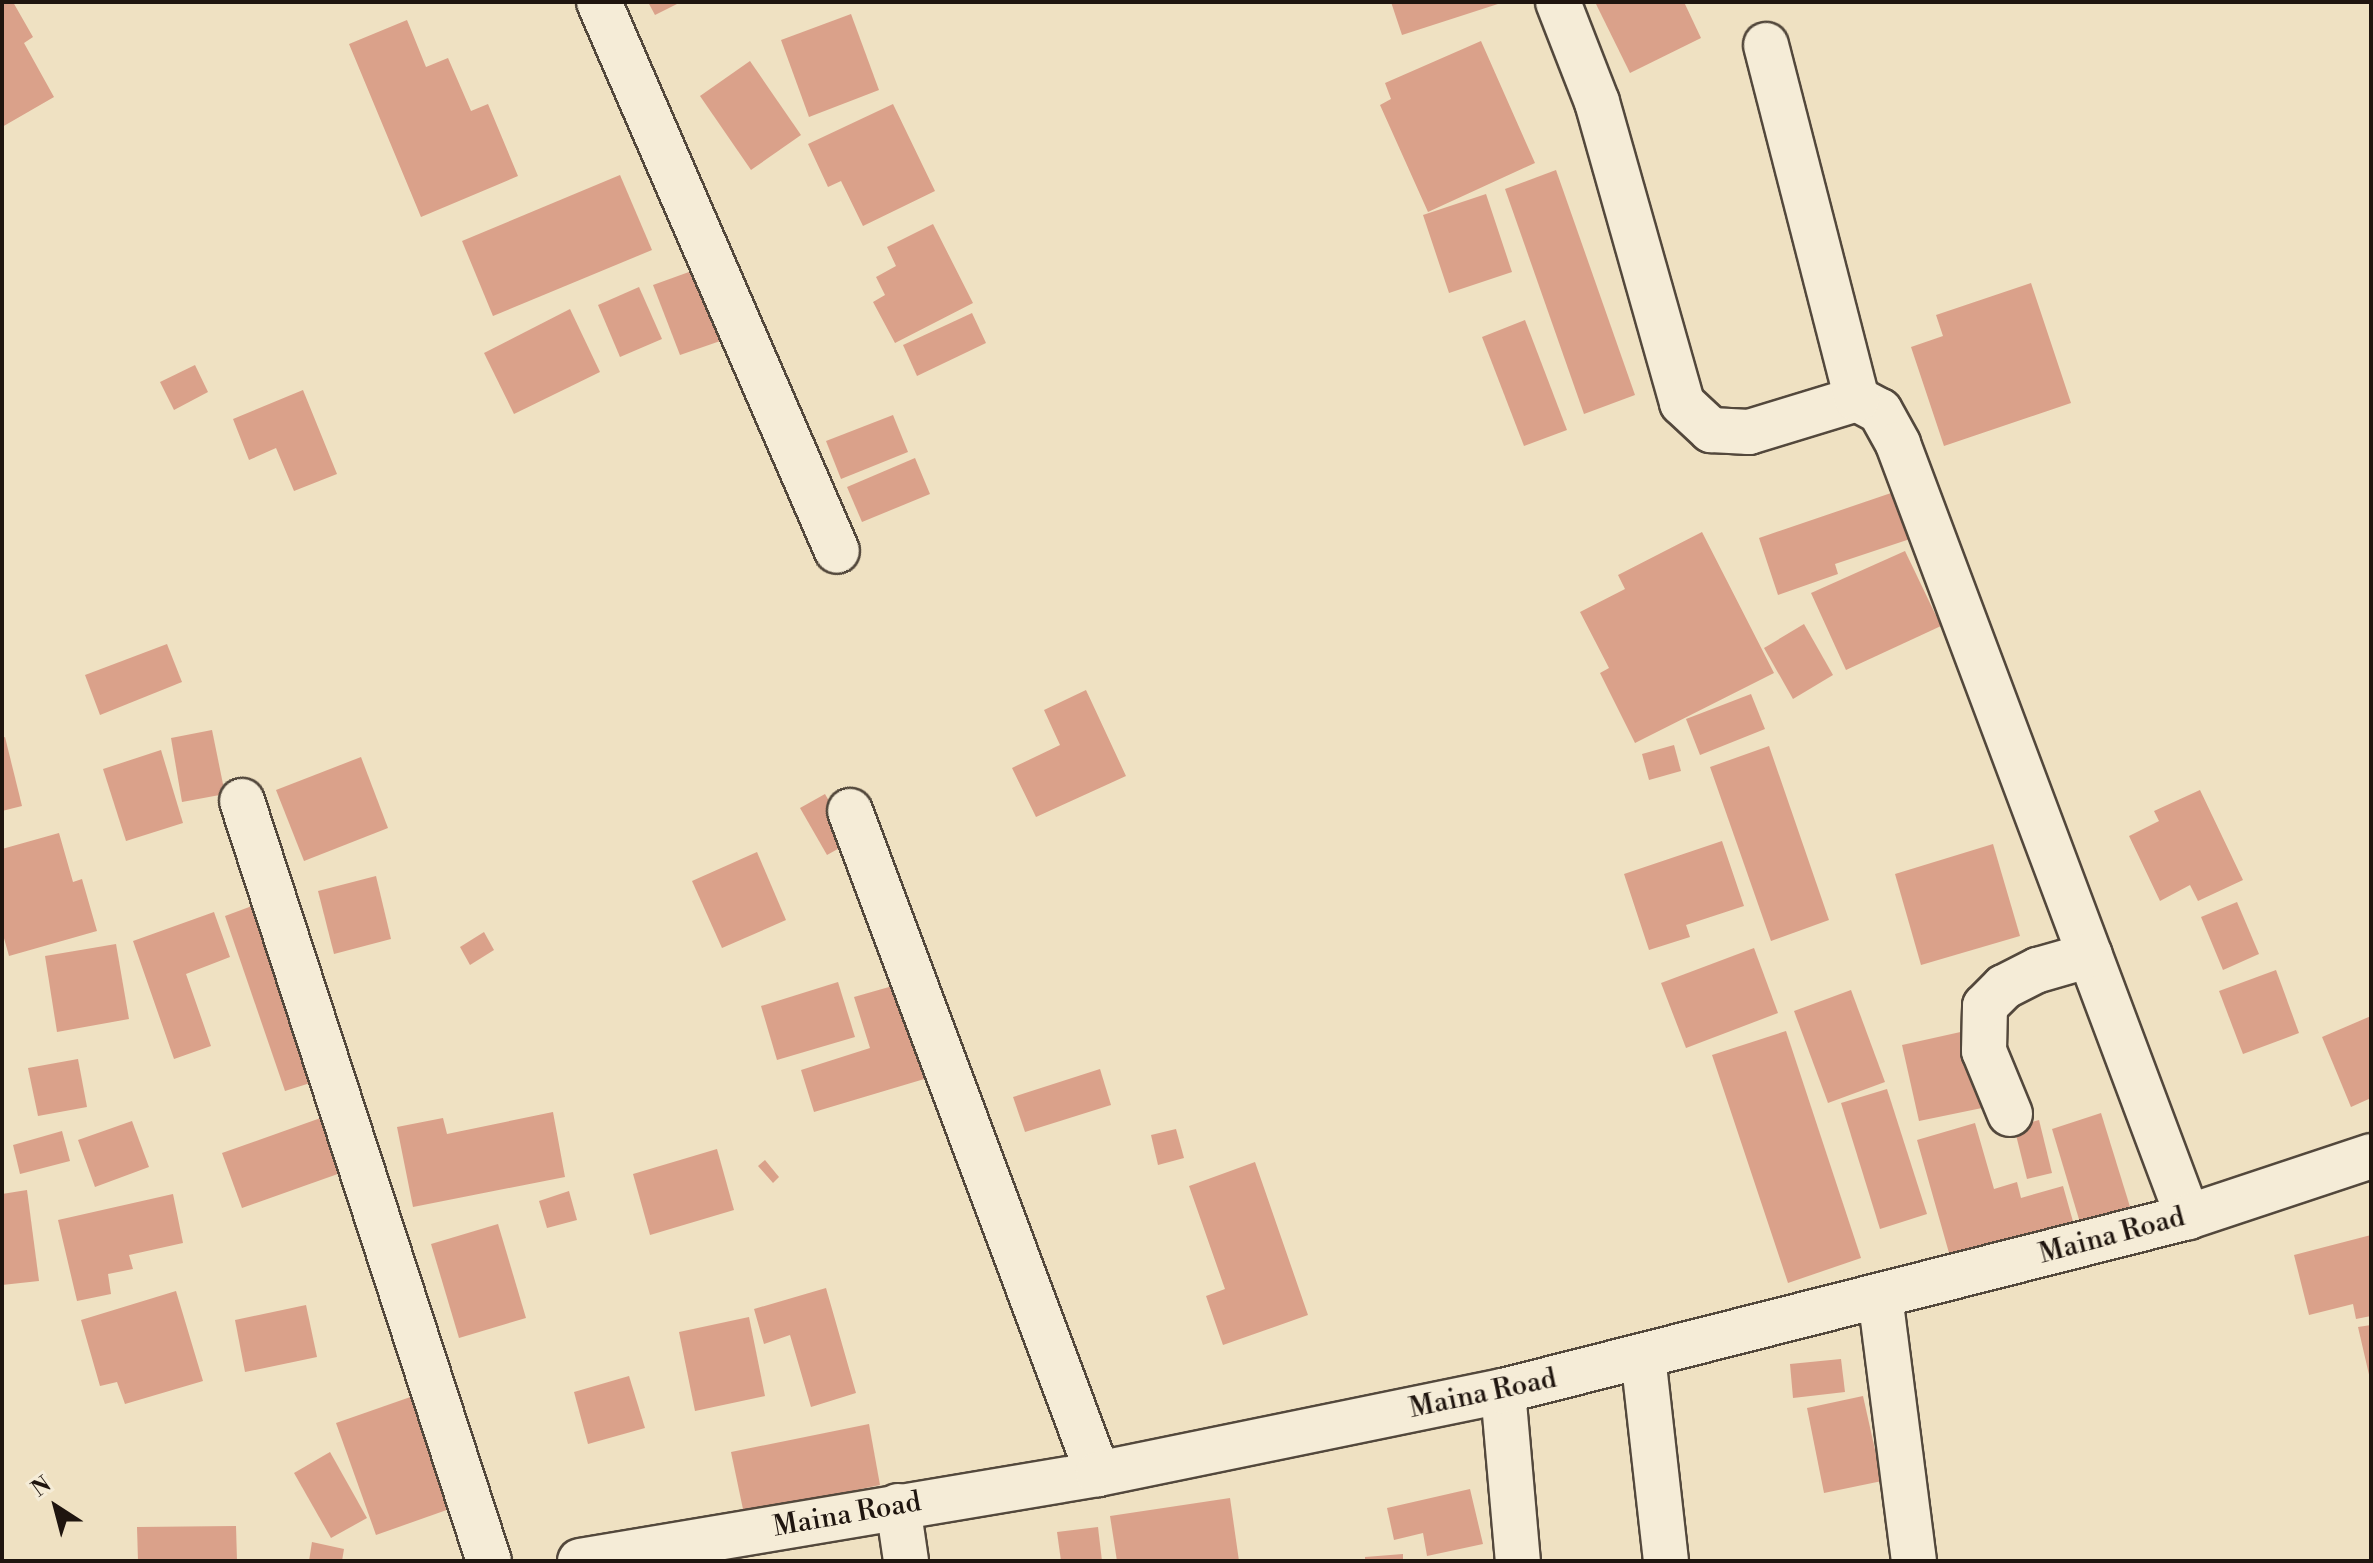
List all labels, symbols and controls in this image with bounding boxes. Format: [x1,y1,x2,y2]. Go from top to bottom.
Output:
street label: Maina Road [2035,1200,2189,1272]
street label: Maina Road [1406,1362,1560,1426]
north arrow [16,1467,96,1547]
text: N [27,1471,57,1503]
street label: Maina Road [770,1485,924,1545]

